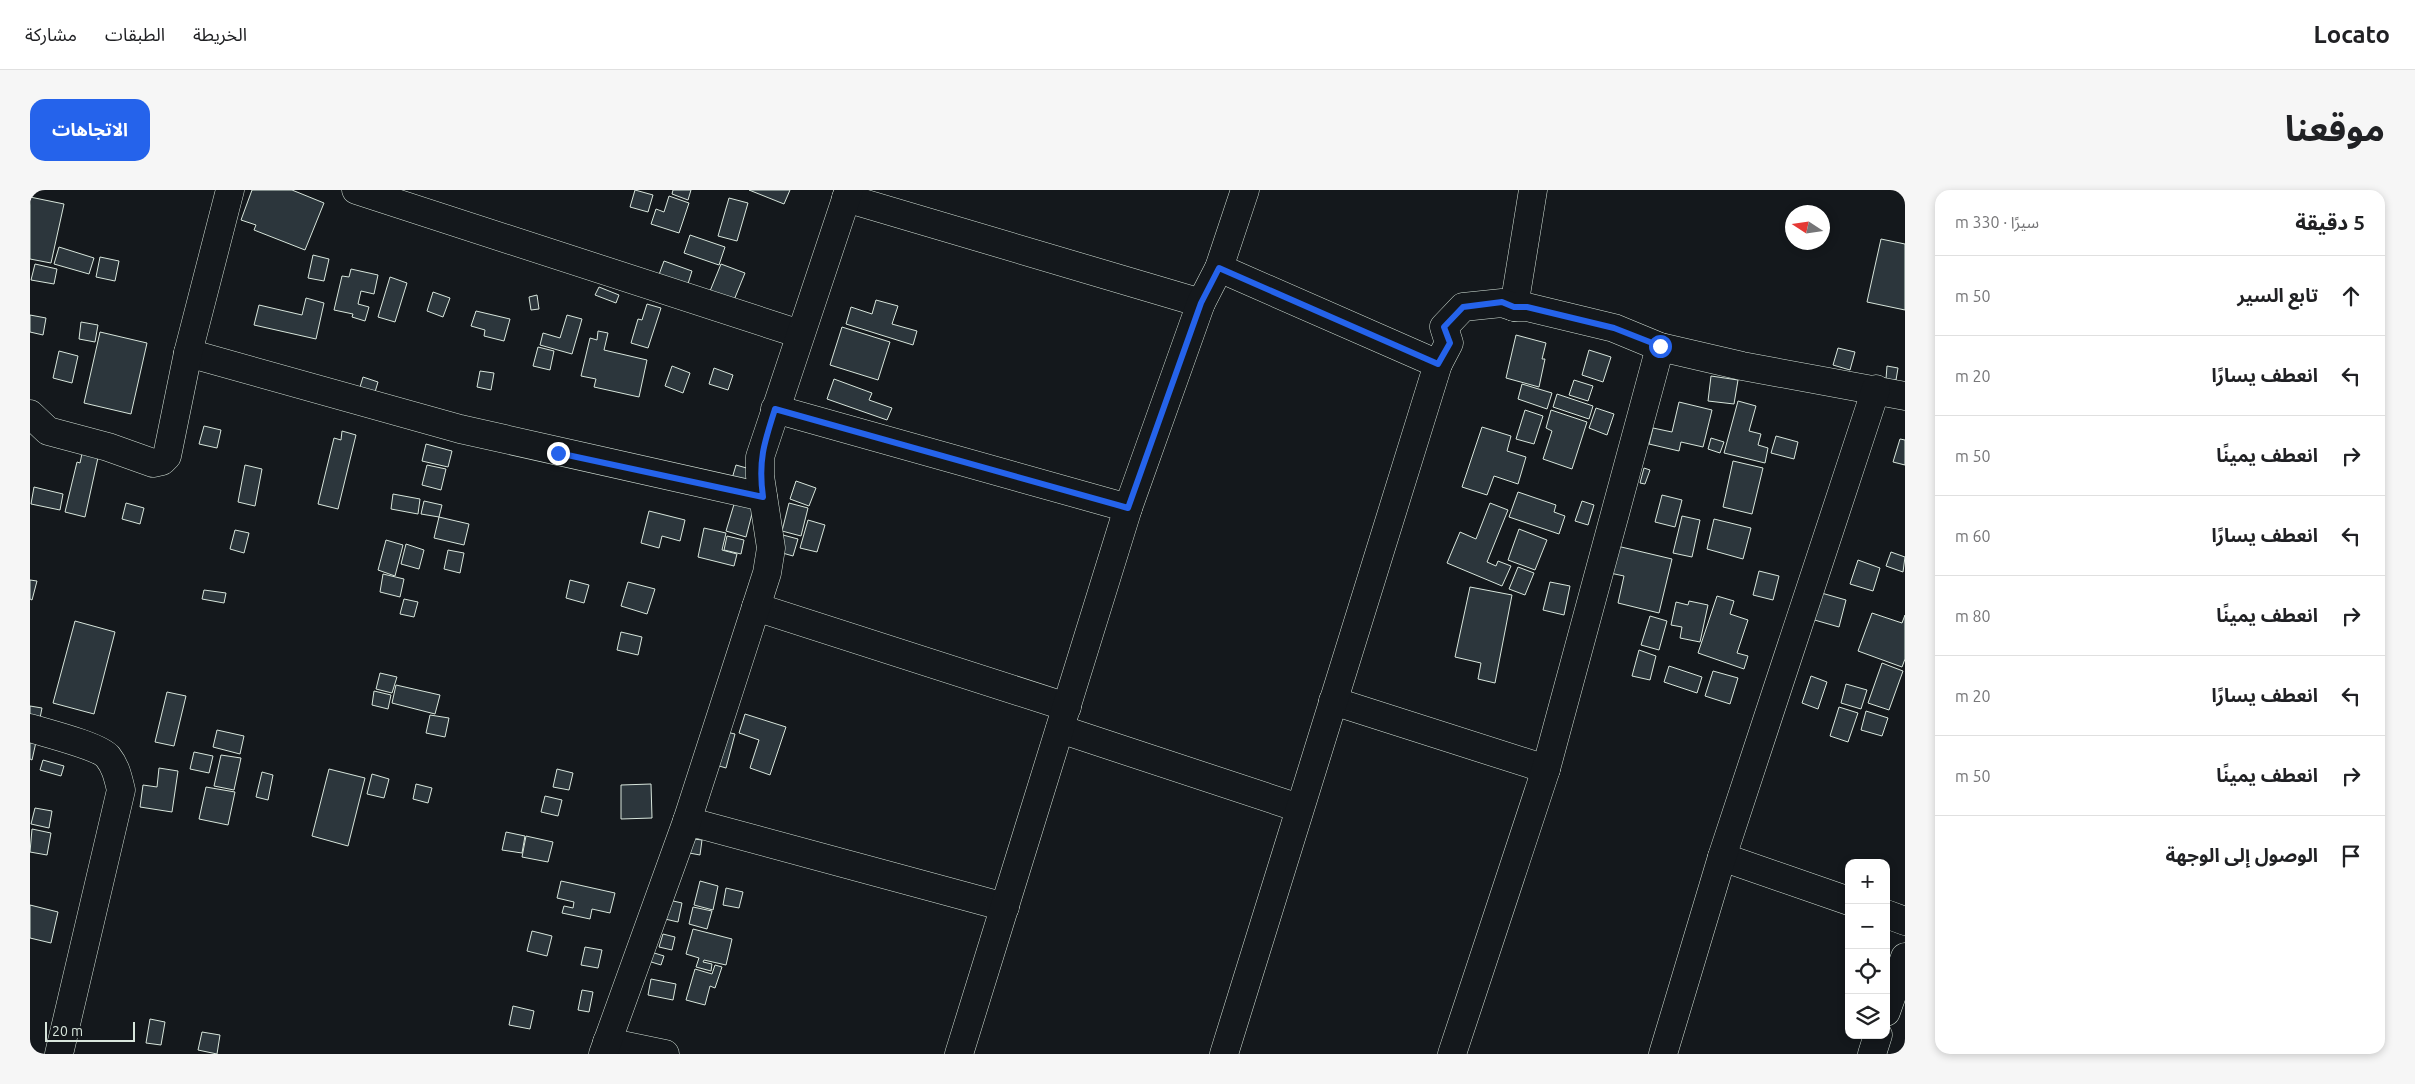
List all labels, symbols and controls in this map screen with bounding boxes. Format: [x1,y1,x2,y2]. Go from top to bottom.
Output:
text: Locato [2314,21,2390,48]
text: مشاركة [25,24,77,44]
text: الطبقات [105,24,165,44]
text: الخريطة [193,24,247,44]
button: الاتجاهات [30,99,150,161]
text: موقعنا [2285,108,2385,148]
north arrow [1785,205,1830,250]
text: 5 دقيقة [2295,210,2365,234]
text: سيرًا · 330 m [1955,213,2039,231]
icon: ahead [2337,282,2365,310]
text: تابع السير [2237,284,2318,306]
text: 50 m [1955,287,1991,305]
route start [1649,335,1672,358]
icon: left [2337,362,2365,390]
text: انعطف يسارًا [2211,364,2318,386]
text: 20 m [1955,367,1991,385]
route end [547,442,570,465]
icon: right [2337,442,2365,470]
text: انعطف يمينًا [2216,444,2318,466]
text: 50 m [1955,447,1991,465]
icon: left [2337,522,2365,550]
text: انعطف يسارًا [2211,524,2318,546]
text: 60 m [1955,527,1991,545]
icon: right [2337,602,2365,630]
text: انعطف يمينًا [2216,604,2318,626]
text: 80 m [1955,607,1991,625]
icon: left [2337,682,2365,710]
text: انعطف يسارًا [2211,684,2318,706]
text: 20 m [1955,687,1991,705]
icon: right [2337,762,2365,790]
text: انعطف يمينًا [2216,764,2318,786]
text: 50 m [1955,767,1991,785]
icon: arrive [2337,842,2365,870]
text: الوصول إلى الوجهة [2166,844,2318,866]
map controls [1845,859,1890,1039]
button: + [1845,859,1890,904]
button: − [1845,904,1890,949]
button: locate [1845,949,1890,994]
button: layers [1845,994,1890,1039]
scale bar [45,1019,135,1042]
text: 20 m [52,1023,83,1039]

